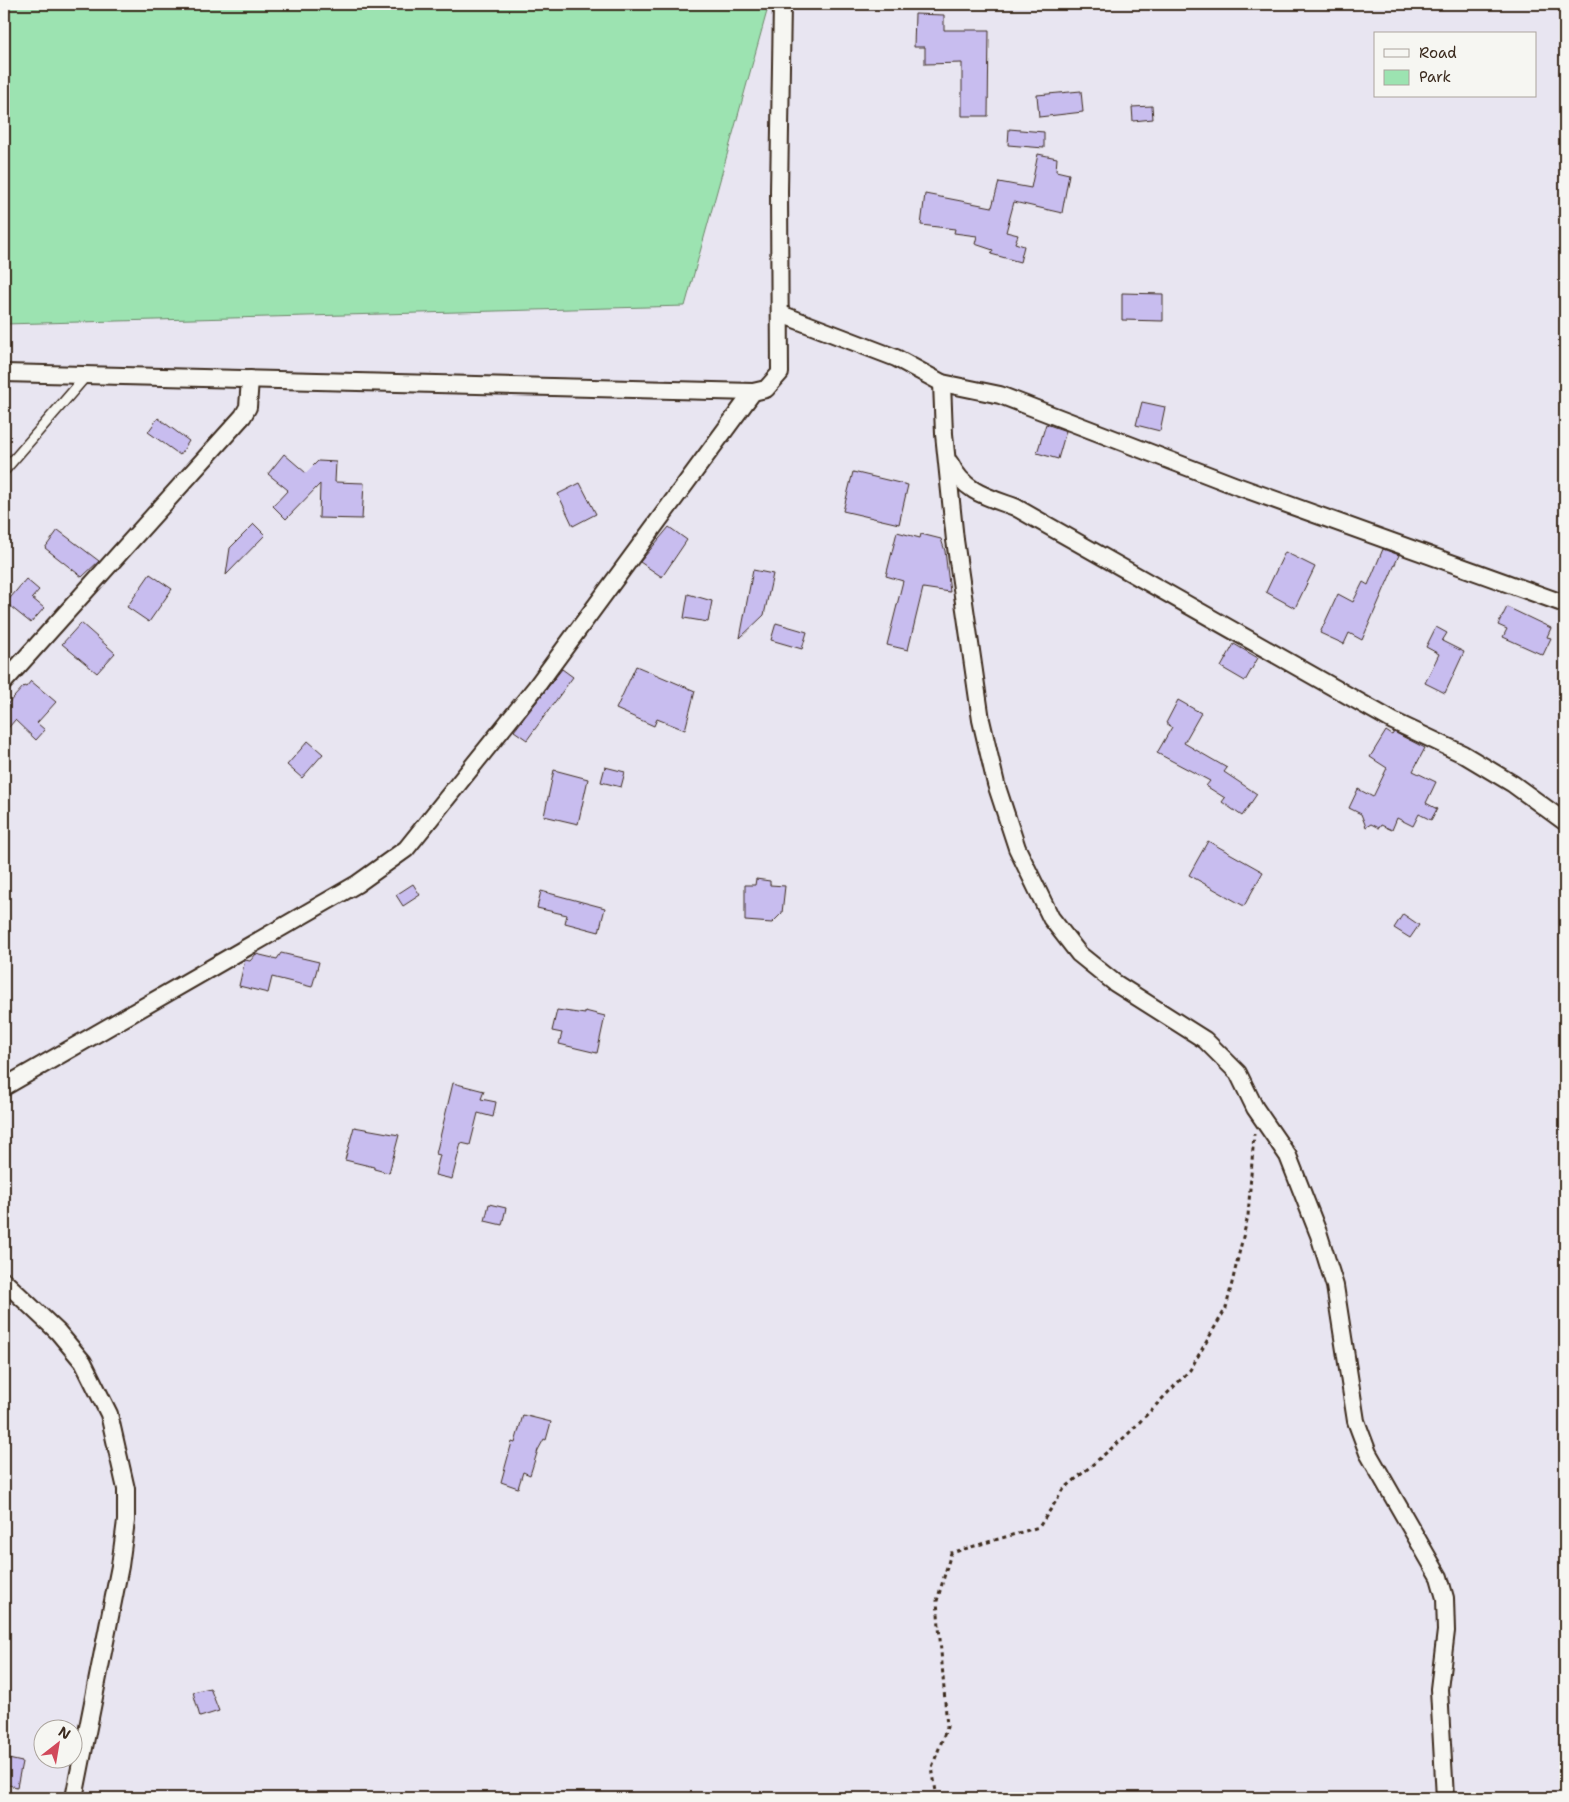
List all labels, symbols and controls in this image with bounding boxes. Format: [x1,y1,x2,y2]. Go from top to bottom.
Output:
legend [1374,32,1536,98]
text: Road [1419,43,1457,63]
text: Park [1419,67,1451,87]
north arrow [32,1720,82,1770]
text: N [55,1722,74,1743]

